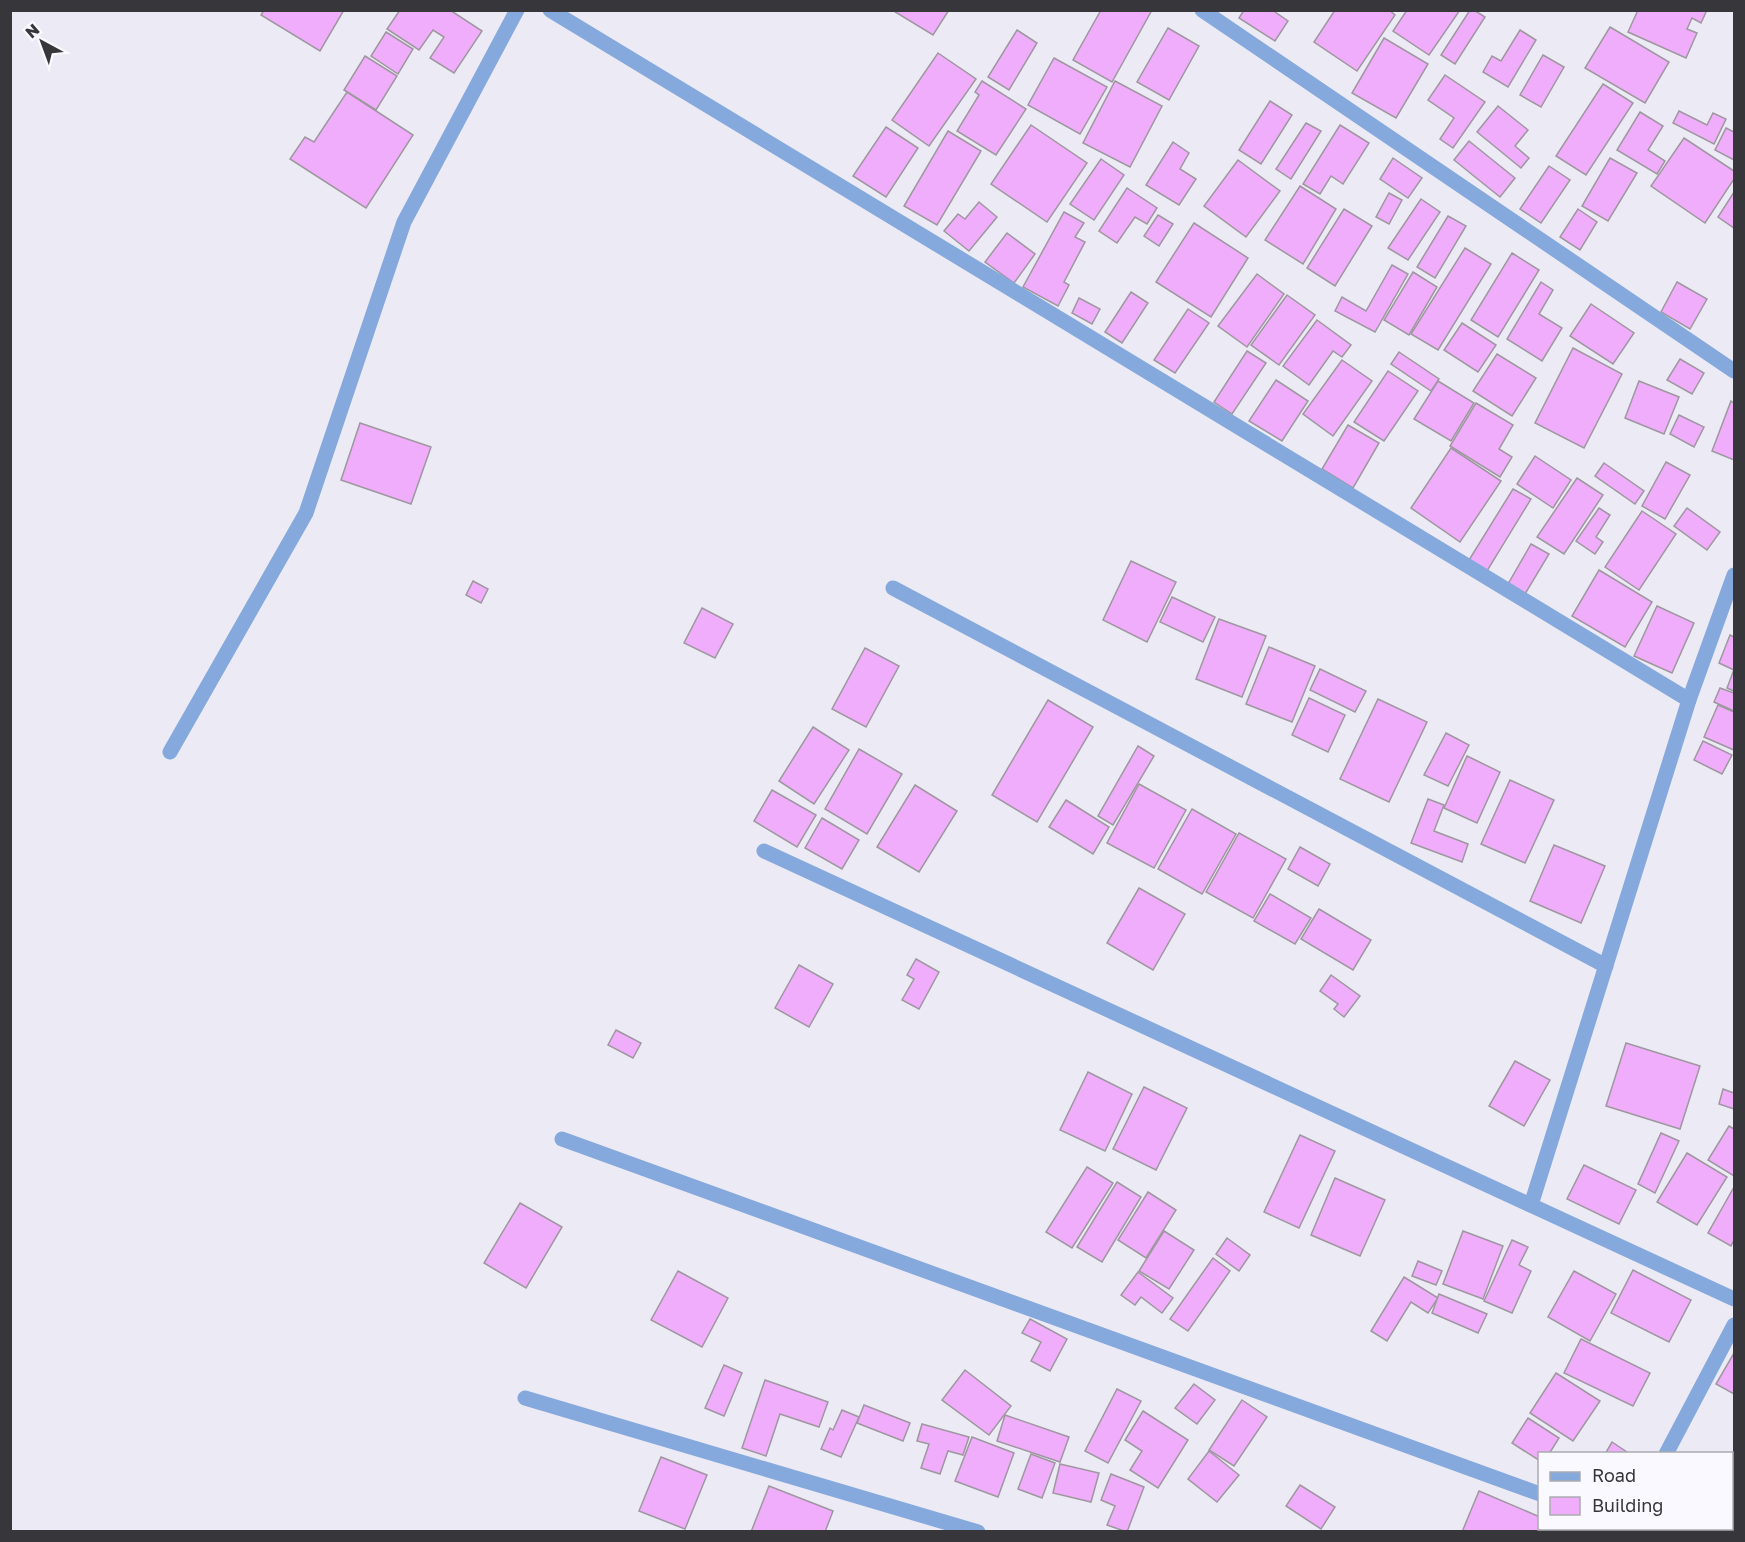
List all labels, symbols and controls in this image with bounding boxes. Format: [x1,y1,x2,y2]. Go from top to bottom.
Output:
north arrow [12,12,72,72]
text: N [21,19,43,42]
legend [1538,1452,1733,1530]
text: Road [1592,1464,1636,1486]
text: Building [1592,1494,1663,1516]

